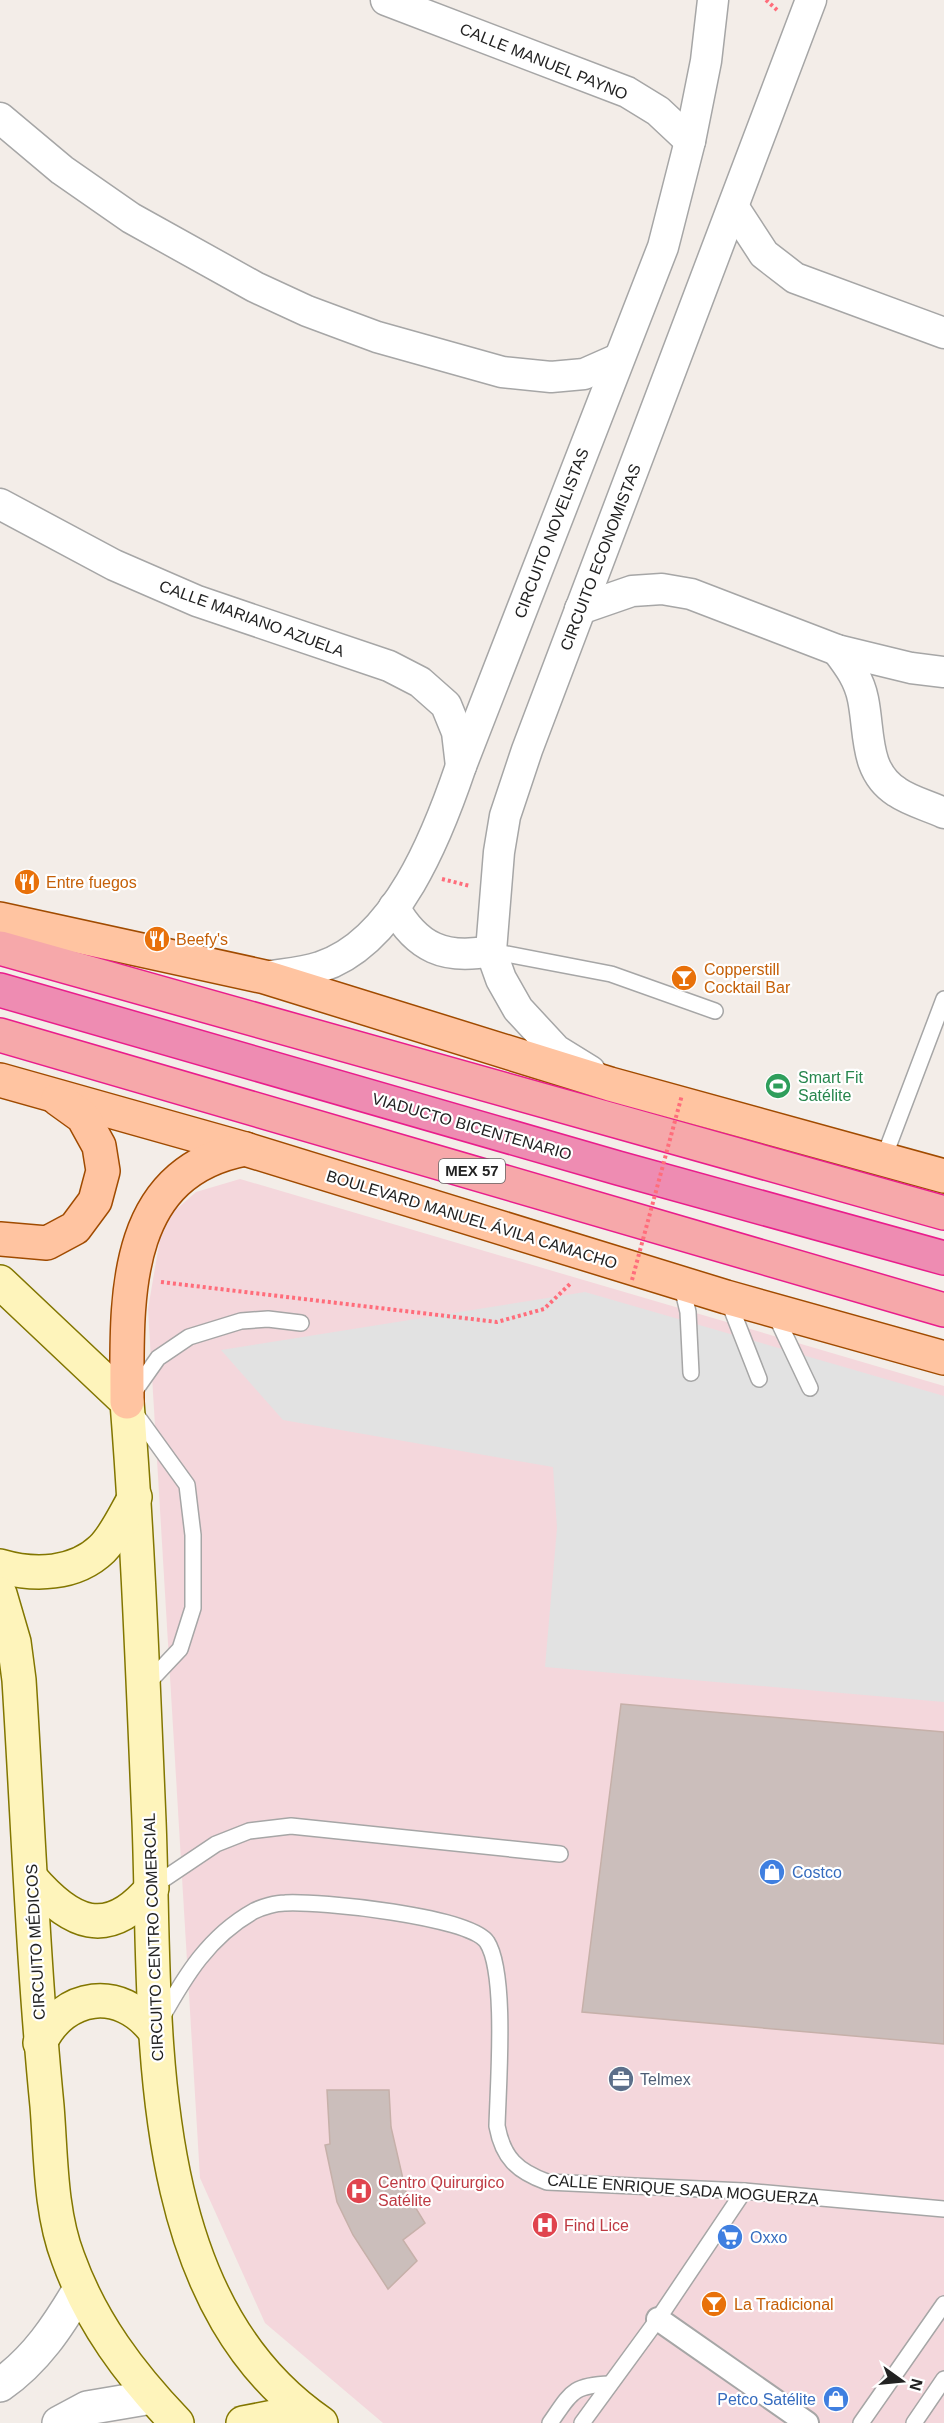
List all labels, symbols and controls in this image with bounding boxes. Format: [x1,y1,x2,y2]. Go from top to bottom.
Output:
street label: CALLE MANUEL PAYNO [458,20,630,103]
street label: CIRCUITO NOVELISTAS [511,446,592,621]
street label: CIRCUITO ECONOMISTAS [557,461,644,653]
street label: CALLE MARIANO AZUELA [157,577,347,660]
restaurant icon: Entre fuegos [12,867,42,897]
place label: Entre fuegos [46,874,137,891]
restaurant icon: Beefy's [142,924,172,954]
place label: Beefy's [176,931,228,948]
place label: Copperstill Cocktail Bar [704,961,791,996]
bar icon: Copperstill Cocktail Bar [669,963,699,993]
place label: Smart Fit Satélite [798,1069,863,1104]
sports icon: Smart Fit Satélite [763,1071,793,1101]
street label: VIADUCTO BICENTENARIO [370,1090,574,1163]
road number: MEX 57 [439,1159,505,1183]
street label: BOULEVARD MANUEL ÁVILA CAMACHO [324,1166,620,1272]
street label: CIRCUITO CENTRO COMERCIAL [141,1812,166,2062]
shop icon: Costco [757,1857,787,1887]
street label: CIRCUITO MÉDICOS [22,1864,48,2020]
place label: Costco [792,1864,842,1881]
office icon: Telmex [606,2064,636,2094]
place label: Telmex [640,2071,691,2088]
street label: CALLE ENRIQUE SADA MOGUERZA [547,2172,820,2207]
place label: Centro Quirurgico Satélite [378,2174,504,2209]
hospital icon: Centro Quirurgico Satélite [344,2176,374,2206]
hospital icon: Find Lice [530,2210,560,2240]
place label: Find Lice [564,2217,629,2234]
supermarket icon: Oxxo [715,2222,745,2252]
place label: Oxxo [750,2229,787,2246]
bar icon: La Tradicional [699,2289,729,2319]
place label: La Tradicional [734,2296,834,2313]
north arrow [872,2351,932,2411]
text: N [906,2377,926,2393]
shop icon: Petco Satélite [821,2384,851,2414]
place label: Petco Satélite [717,2391,816,2408]

